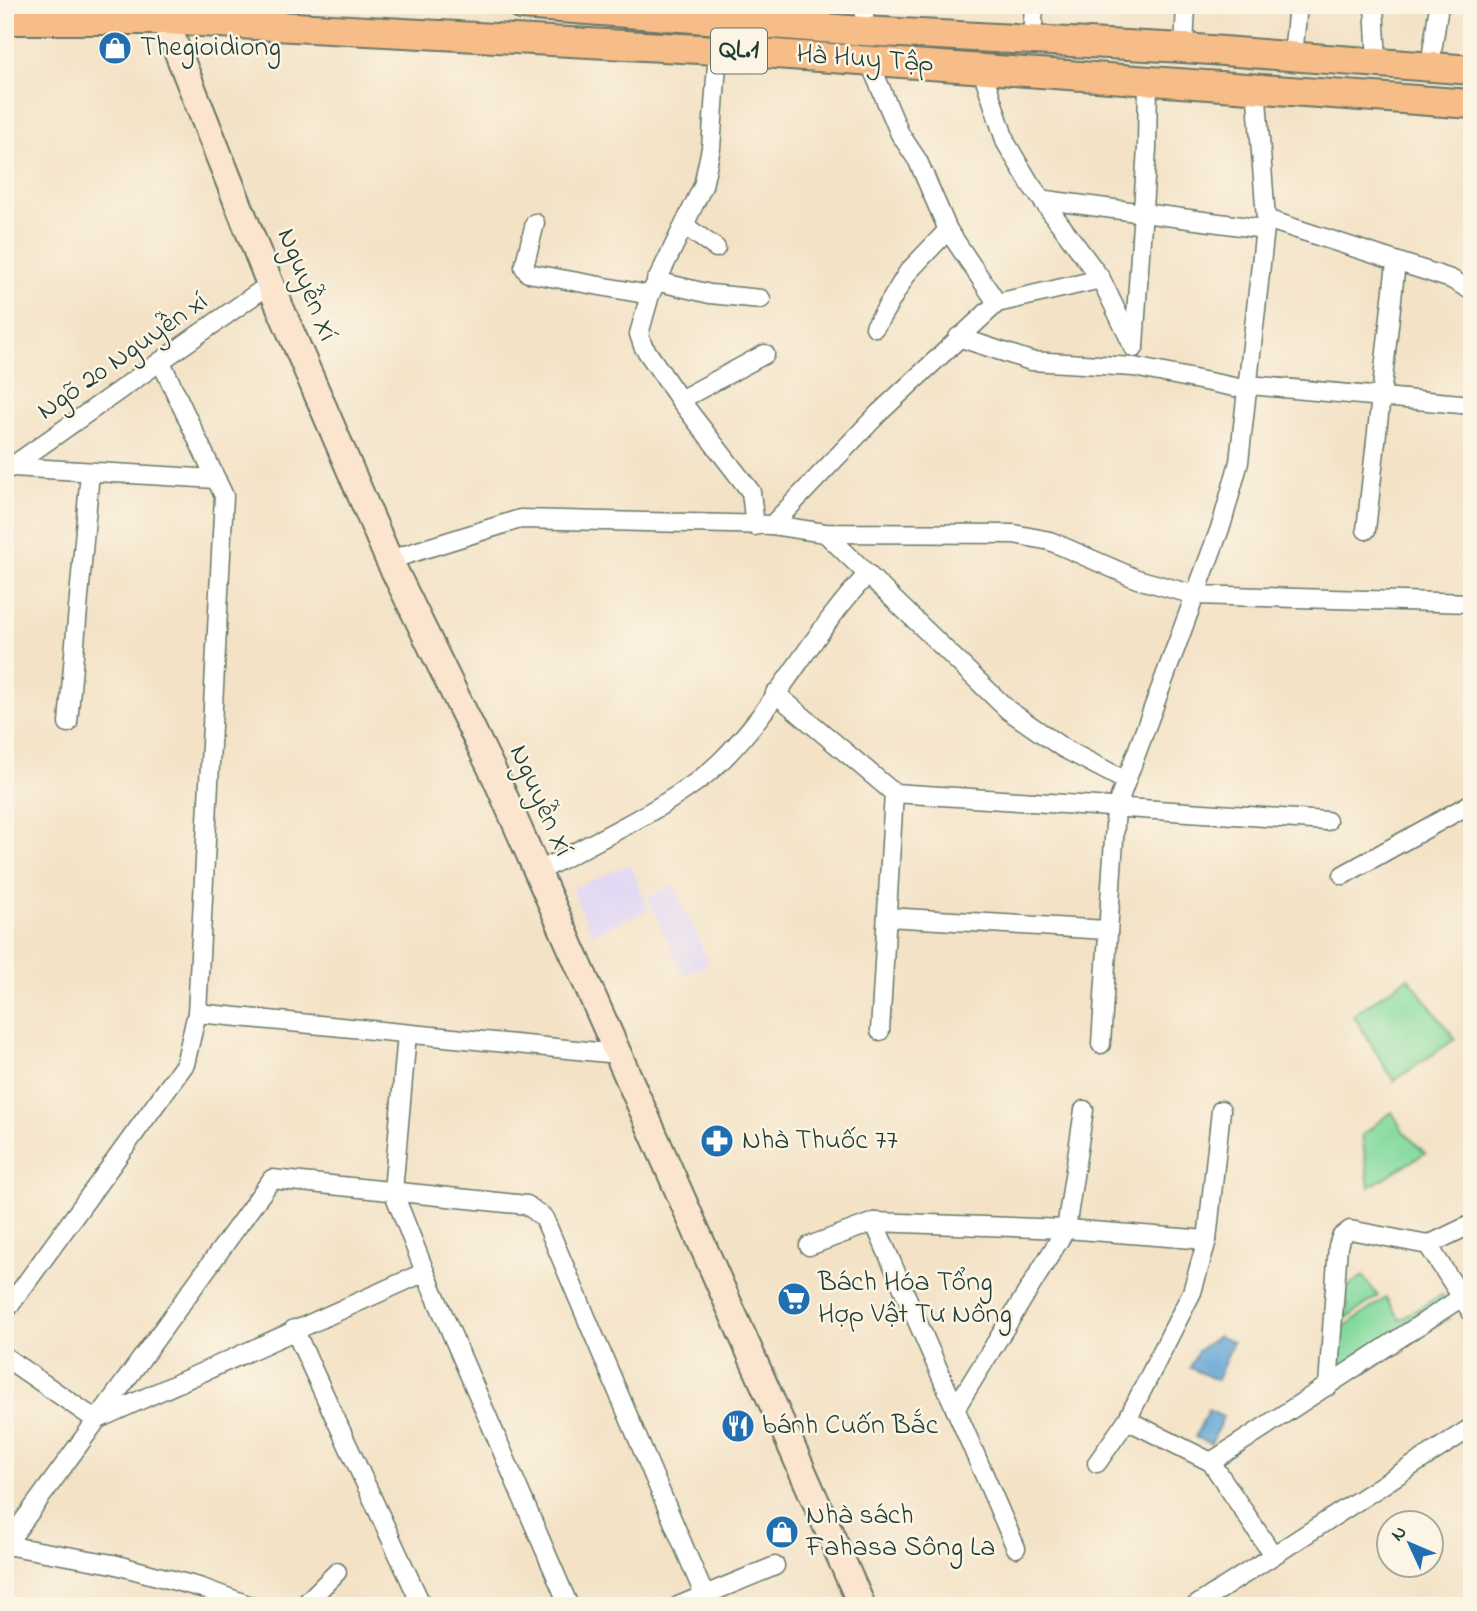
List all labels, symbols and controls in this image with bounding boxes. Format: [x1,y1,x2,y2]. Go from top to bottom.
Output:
place label: Thegioidiong [140,28,281,69]
road number: QL.1 [711,28,767,74]
shop icon: Thegioidiong [96,29,134,67]
street label: Hà Huy Tập [795,35,935,85]
street label: Nguyễn Xí [265,222,347,348]
street label: Ngõ 20 Nguyễn xí [29,283,217,431]
street label: Nguyễn Xí [497,739,583,863]
place label: Nhà Thuốc 77 [742,1121,898,1162]
pharmacy icon: Nhà Thuốc 77 [698,1122,736,1160]
place label: Bách Hóa Tổng Hợp Vật Tư Nông [817,1263,1012,1336]
supermarket icon: Bách Hóa Tổng Hợp Vật Tư Nông [775,1280,813,1318]
place label: bánh Cuốn Bắc [762,1406,939,1447]
restaurant icon: bánh Cuốn Bắc [719,1407,757,1445]
place label: Nhà sách Fahasa Sông La [805,1496,995,1569]
north arrow [1376,1510,1446,1580]
shop icon: Nhà sách Fahasa Sông La [763,1513,801,1551]
text: N [1385,1520,1414,1548]

